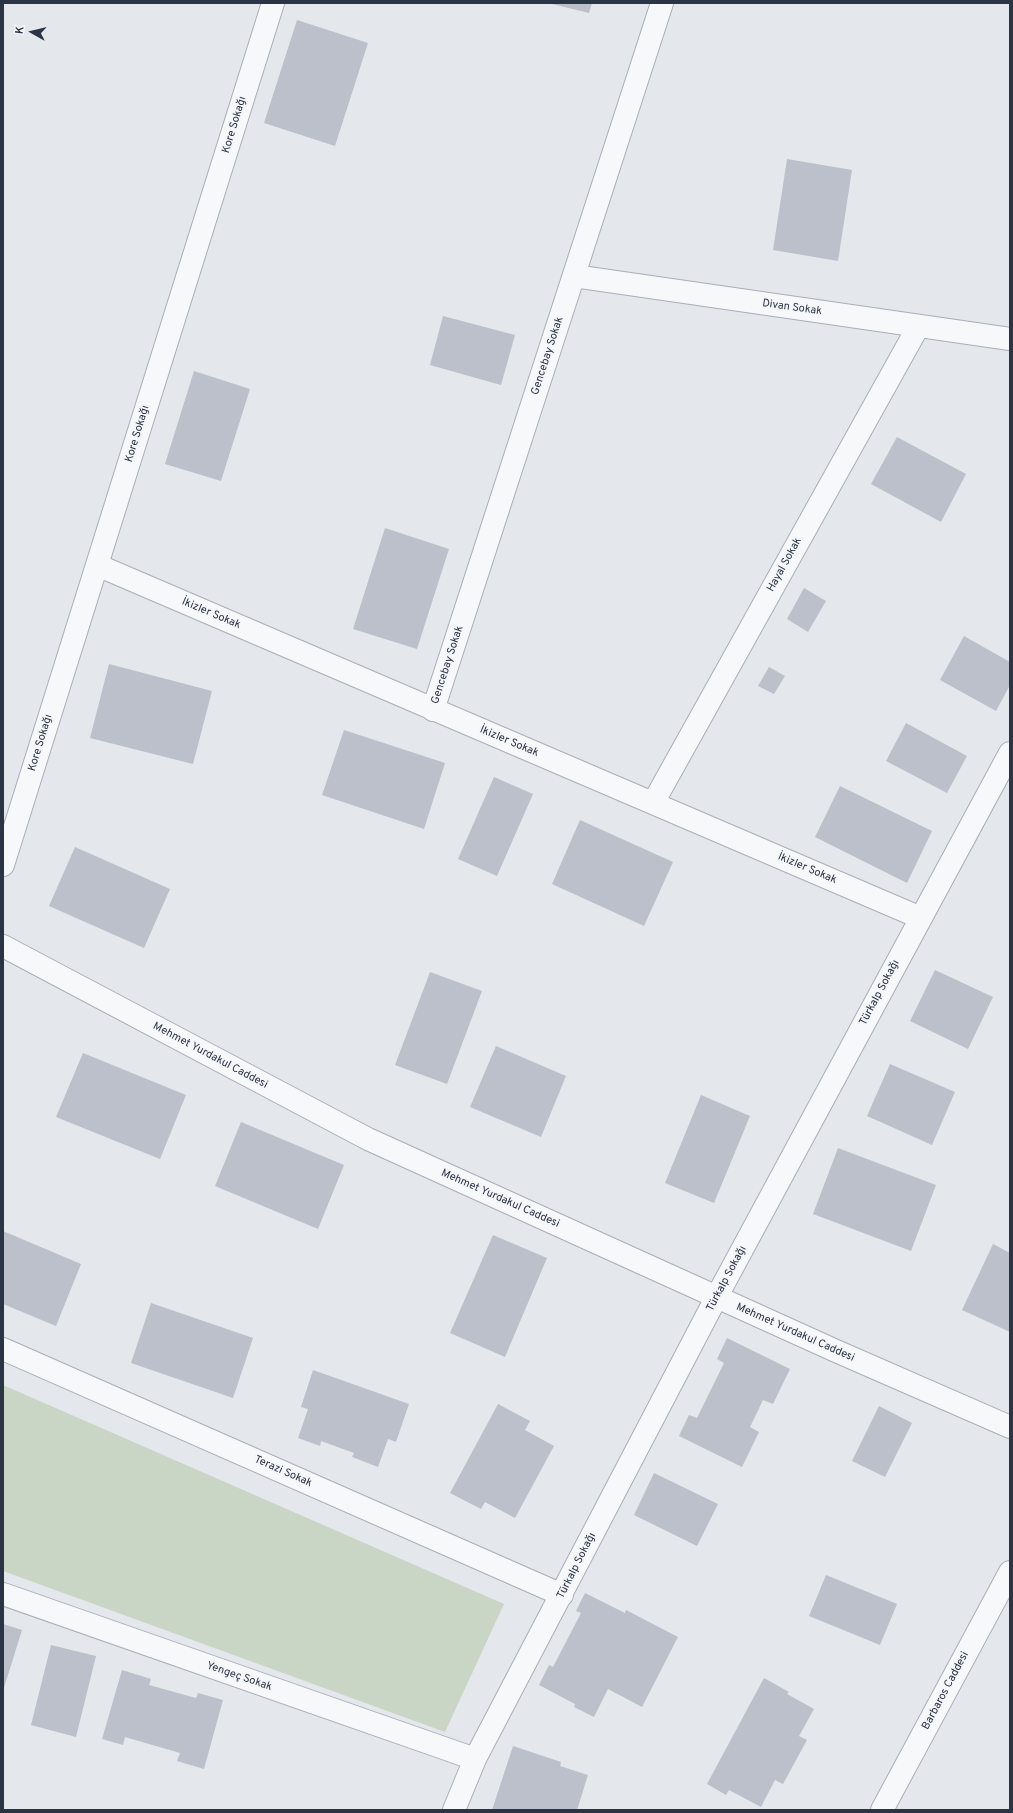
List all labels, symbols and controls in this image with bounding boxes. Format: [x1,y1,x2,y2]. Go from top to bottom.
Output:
north arrow [12,12,52,52]
text: K [13,26,28,35]
street label: Kore Sokağı [220,95,250,155]
street label: Divan Sokak [761,297,823,319]
street label: Gencebay Sokak [529,315,567,397]
street label: Kore Sokağı [123,404,153,464]
street label: Hayal Sokak [765,536,805,594]
street label: İkizler Sokak [180,596,242,632]
street label: Gencebay Sokak [429,624,467,706]
street label: Kore Sokağı [26,713,56,773]
street label: İkizler Sokak [478,724,540,760]
street label: İkizler Sokak [776,851,838,887]
street label: Türkalp Sokağı [857,958,903,1028]
street label: Mehmet Yurdakul Caddesi [150,1020,270,1092]
street label: Mehmet Yurdakul Caddesi [439,1167,561,1231]
street label: Türkalp Sokağı [704,1244,750,1314]
street label: Mehmet Yurdakul Caddesi [734,1301,856,1365]
street label: Terazi Sokak [252,1453,314,1491]
street label: Türkalp Sokağı [555,1531,599,1601]
street label: Barbaros Caddesi [920,1650,972,1732]
street label: Yengeç Sokak [204,1660,274,1694]

